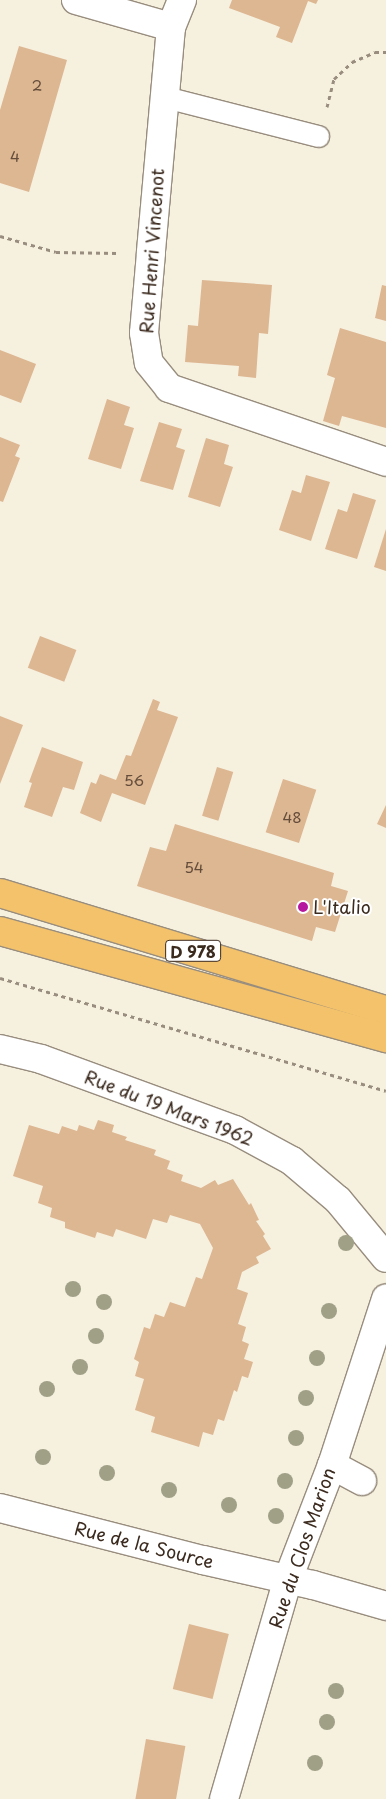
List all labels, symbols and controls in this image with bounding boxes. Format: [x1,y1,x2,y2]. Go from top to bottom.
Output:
house number: 2 [32,76,42,94]
house number: 4 [10,147,20,165]
street label: Rue Henri Vincenot [135,167,169,335]
house number: 56 [124,771,144,789]
house number: 48 [282,808,302,826]
house number: 54 [184,858,204,876]
place label: L'Italio [313,896,371,918]
marker: L'Italio [297,901,309,913]
road number: D 978 [164,938,222,964]
street label: Rue du 19 Mars 1962 [81,1065,257,1151]
street label: Rue du Clos Marion [264,1464,340,1632]
street label: Rue de la Source [71,1517,217,1573]

